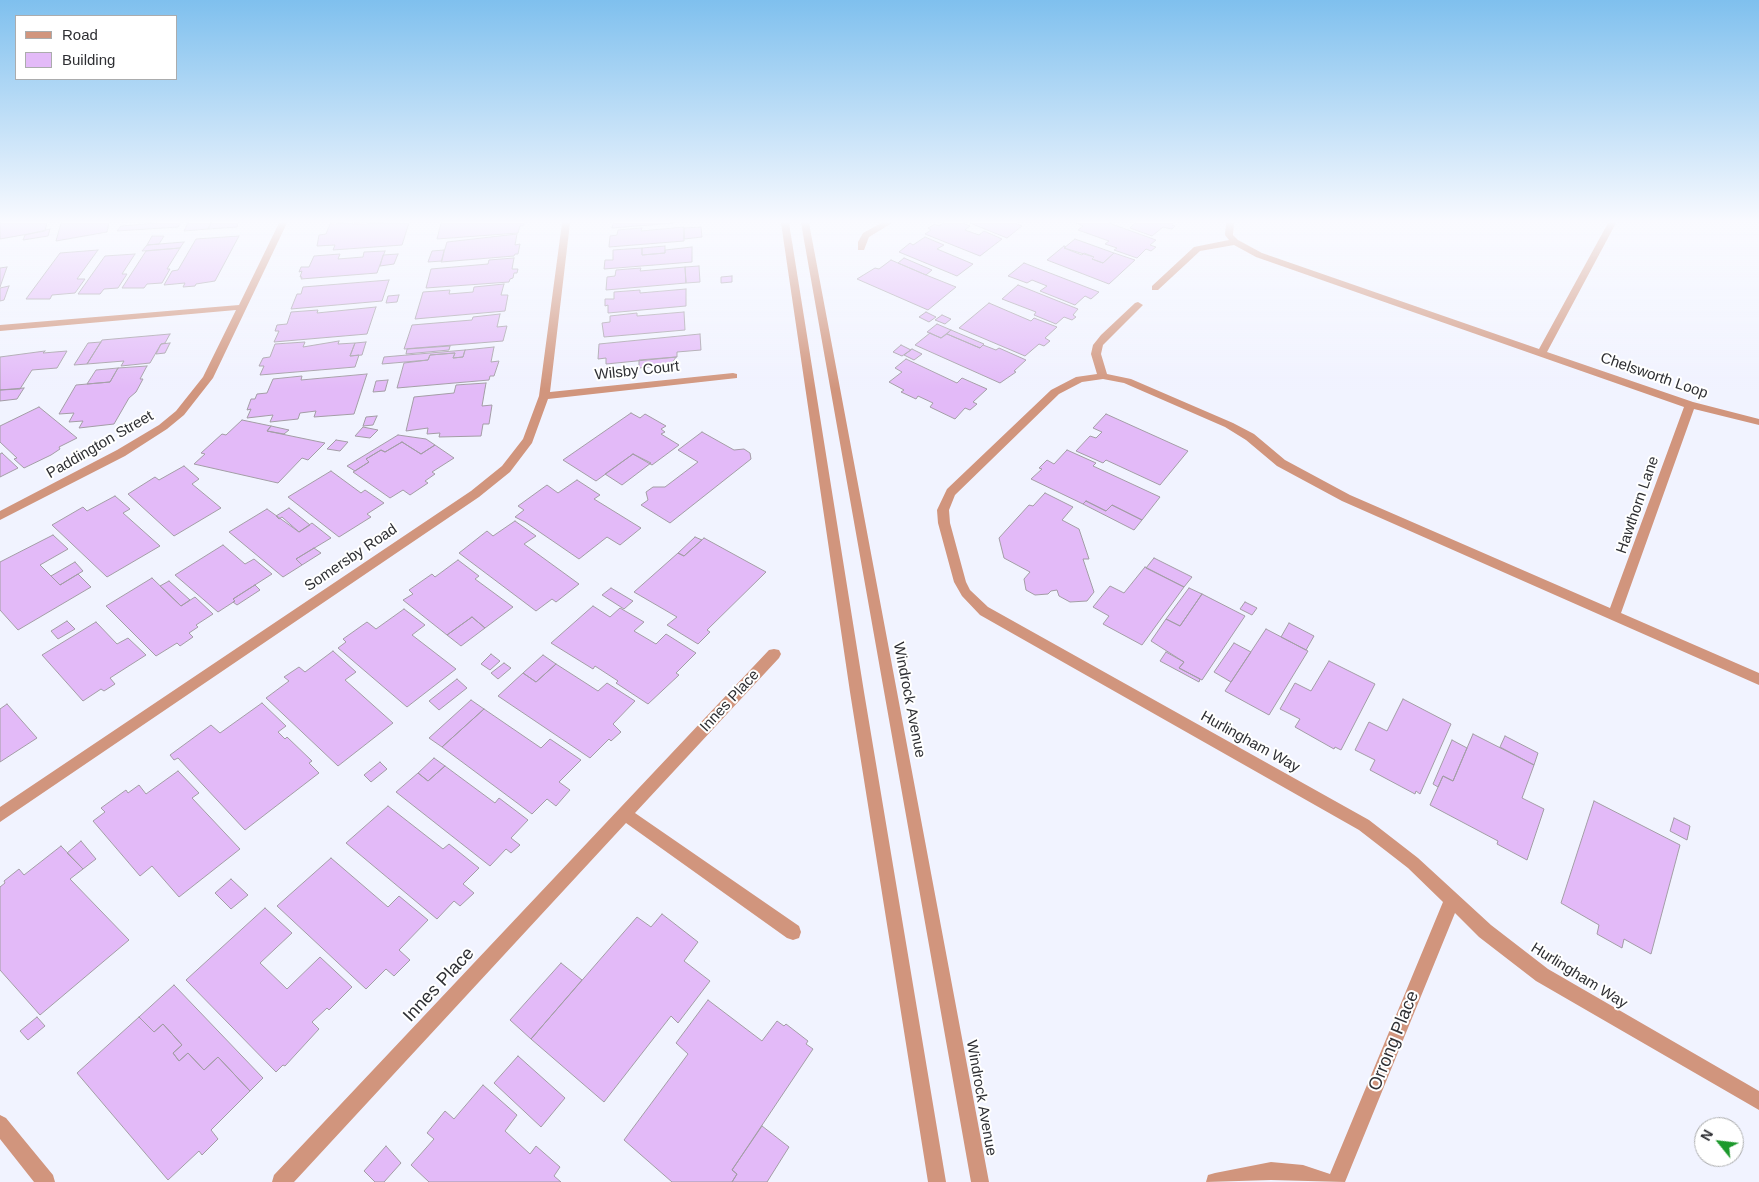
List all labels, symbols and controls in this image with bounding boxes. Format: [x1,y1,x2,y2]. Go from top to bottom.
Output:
legend [15,15,178,80]
text: Road [62,26,98,43]
text: Building [62,51,115,68]
street label: Chelsworth Loop [1598,349,1710,403]
street label: Wilsby Court [594,358,680,384]
street label: Paddington Street [44,407,156,483]
street label: Hawthorn Lane [1613,454,1663,556]
street label: Somersby Road [301,520,401,596]
street label: Windrock Avenue [889,641,929,759]
street label: Innes Place [697,666,763,736]
street label: Hurlingham Way [1197,707,1303,777]
street label: Hurlingham Way [1527,939,1631,1013]
street label: Innes Place [399,943,479,1027]
street label: Orrong Place [1364,988,1424,1094]
street label: Windrock Avenue [962,1039,1000,1157]
north arrow [1694,1117,1744,1167]
text: N [1697,1127,1716,1144]

